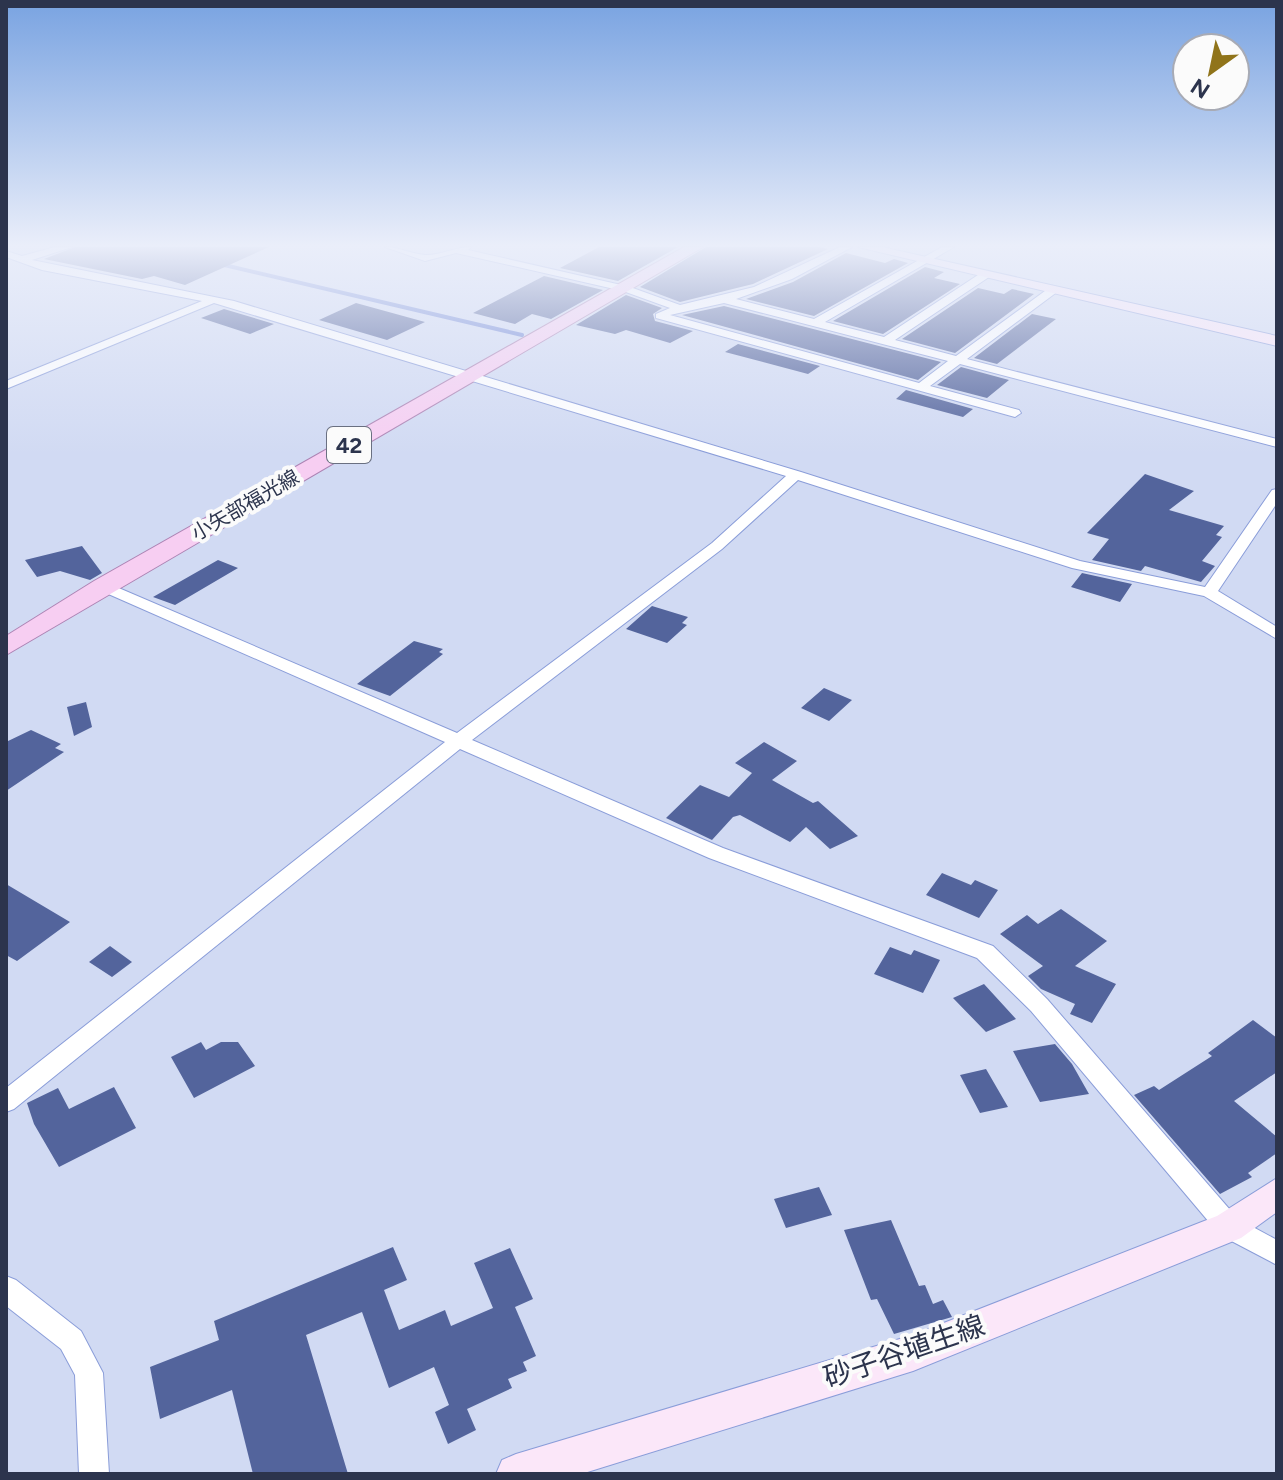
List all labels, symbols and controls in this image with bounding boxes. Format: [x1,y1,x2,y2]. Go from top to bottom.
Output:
north arrow [1171,32,1251,112]
text: N [1186,72,1215,104]
road number: 42 [327,427,371,463]
street label: 小矢部福光線 [187,465,303,545]
street label: 砂子谷埴生線 [819,1308,989,1394]

